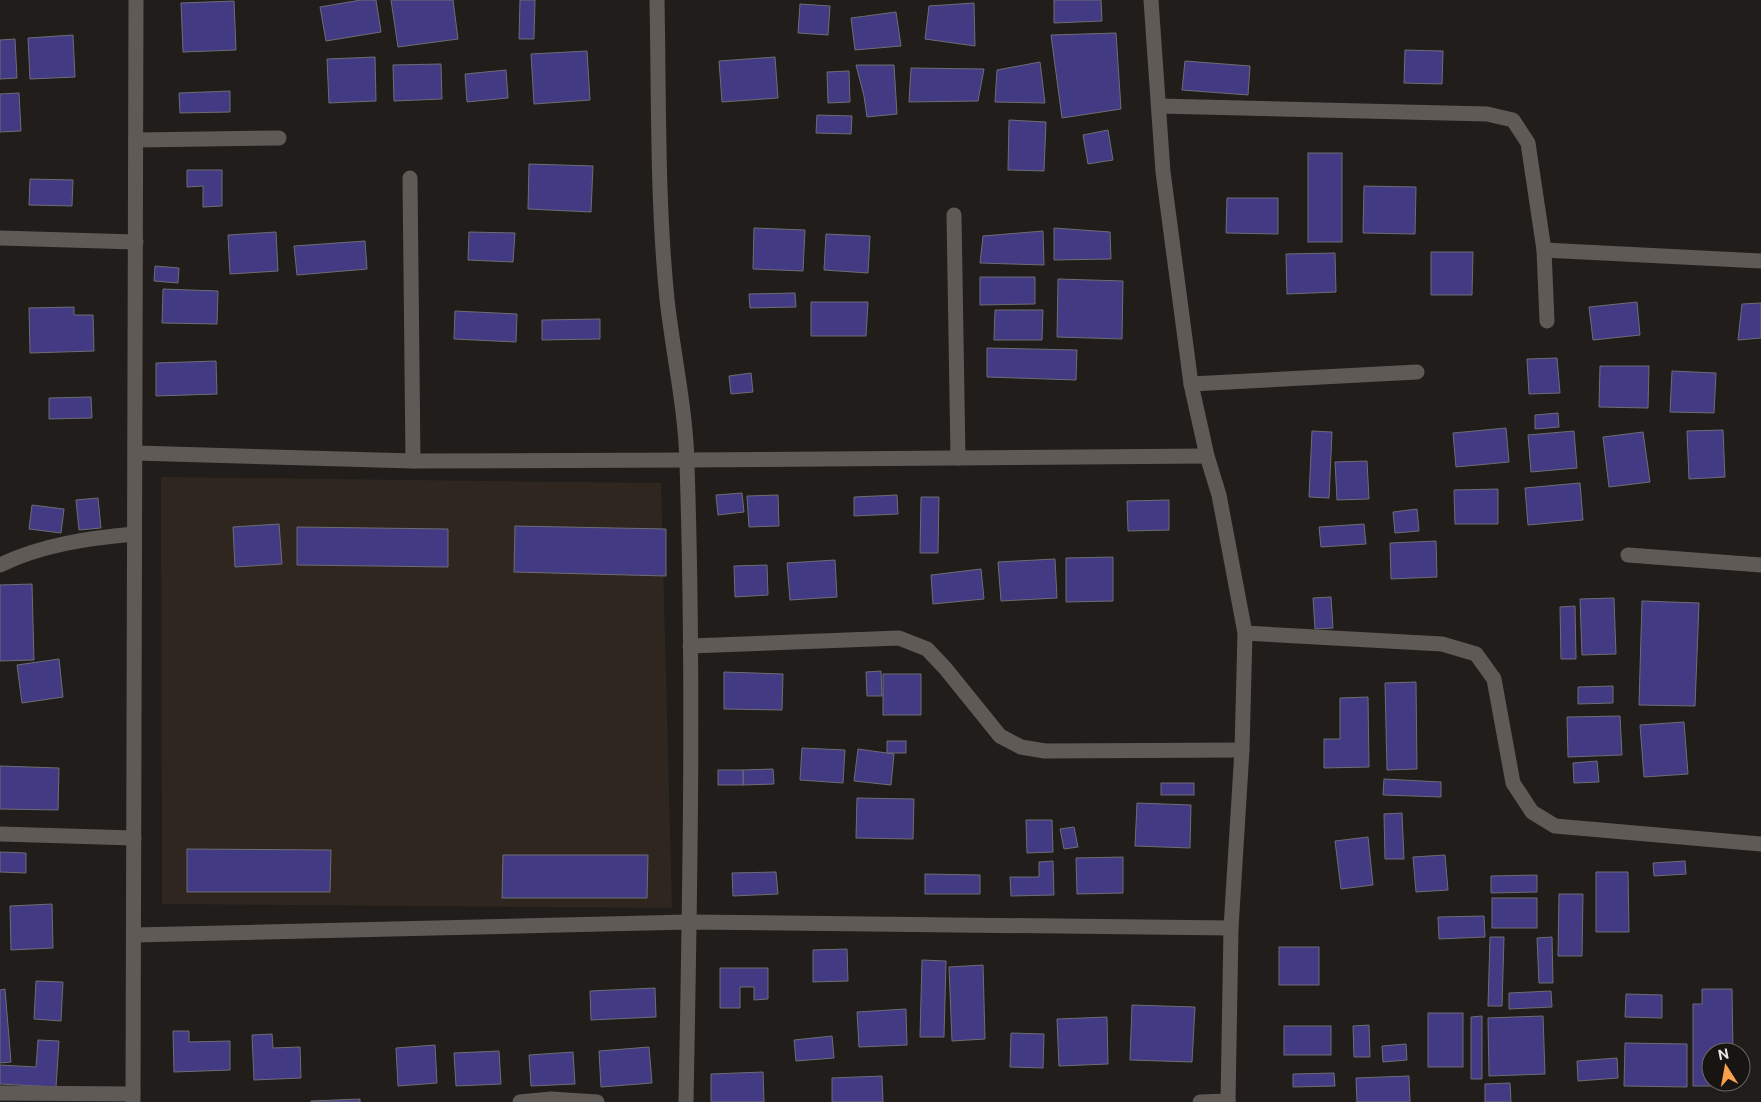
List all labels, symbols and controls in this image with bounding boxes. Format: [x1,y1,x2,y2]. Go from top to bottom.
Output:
north arrow [1701,1042,1751,1092]
text: N [1717,1045,1730,1063]

